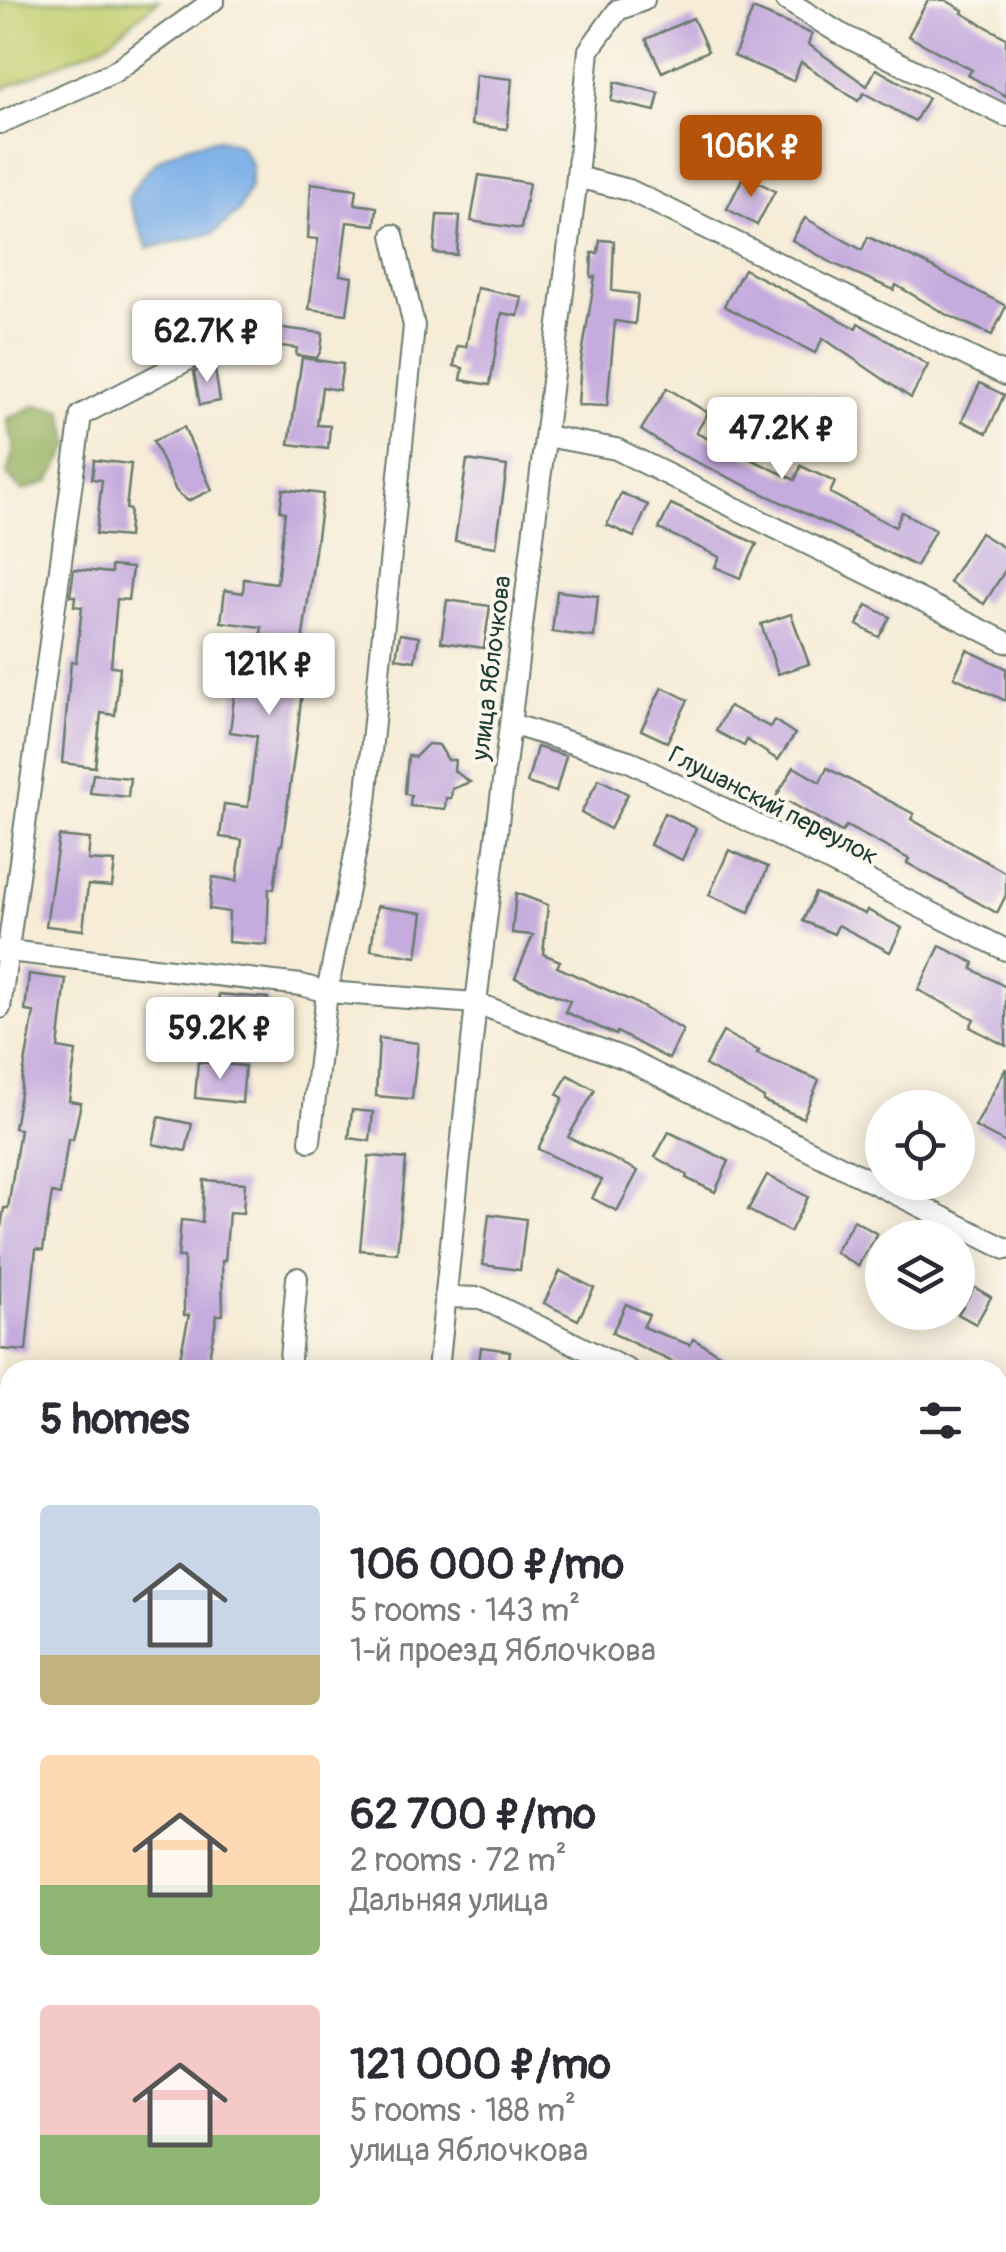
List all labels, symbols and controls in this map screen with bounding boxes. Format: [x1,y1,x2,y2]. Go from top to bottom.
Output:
pin: 106K ₽ [670,115,832,200]
text: 106K ₽ [702,127,800,167]
pin: 62.7K ₽ [115,300,299,385]
text: 62.7K ₽ [154,312,260,352]
pin: 47.2K ₽ [690,397,874,482]
text: 47.2K ₽ [729,409,835,449]
street label: улица Яблочкова [465,574,519,763]
pin: 121K ₽ [188,633,350,718]
text: 121K ₽ [225,645,313,685]
street label: Глушанский переулок [663,740,883,872]
pin: 59.2K ₽ [128,997,312,1082]
text: 59.2K ₽ [168,1009,272,1049]
map controls [865,1090,975,1330]
button: locate [865,1090,975,1200]
button: layers [865,1220,975,1330]
icon: filters [913,1393,968,1448]
text: 5 homes [40,1394,190,1446]
text: 106 000 ₽/mo [350,1539,624,1591]
icon: home [120,1545,240,1665]
text: 5 rooms · 143 m² [350,1591,580,1631]
text: 1-й проезд Яблочкова [350,1631,656,1671]
text: 62 700 ₽/mo [350,1789,596,1841]
icon: home [120,1795,240,1915]
text: 2 rooms · 72 m² [350,1841,567,1881]
text: Дальняя улица [350,1881,548,1921]
text: 121 000 ₽/mo [350,2039,611,2091]
icon: home [120,2045,240,2165]
text: 5 rooms · 188 m² [350,2091,576,2131]
text: улица Яблочкова [350,2131,588,2171]

